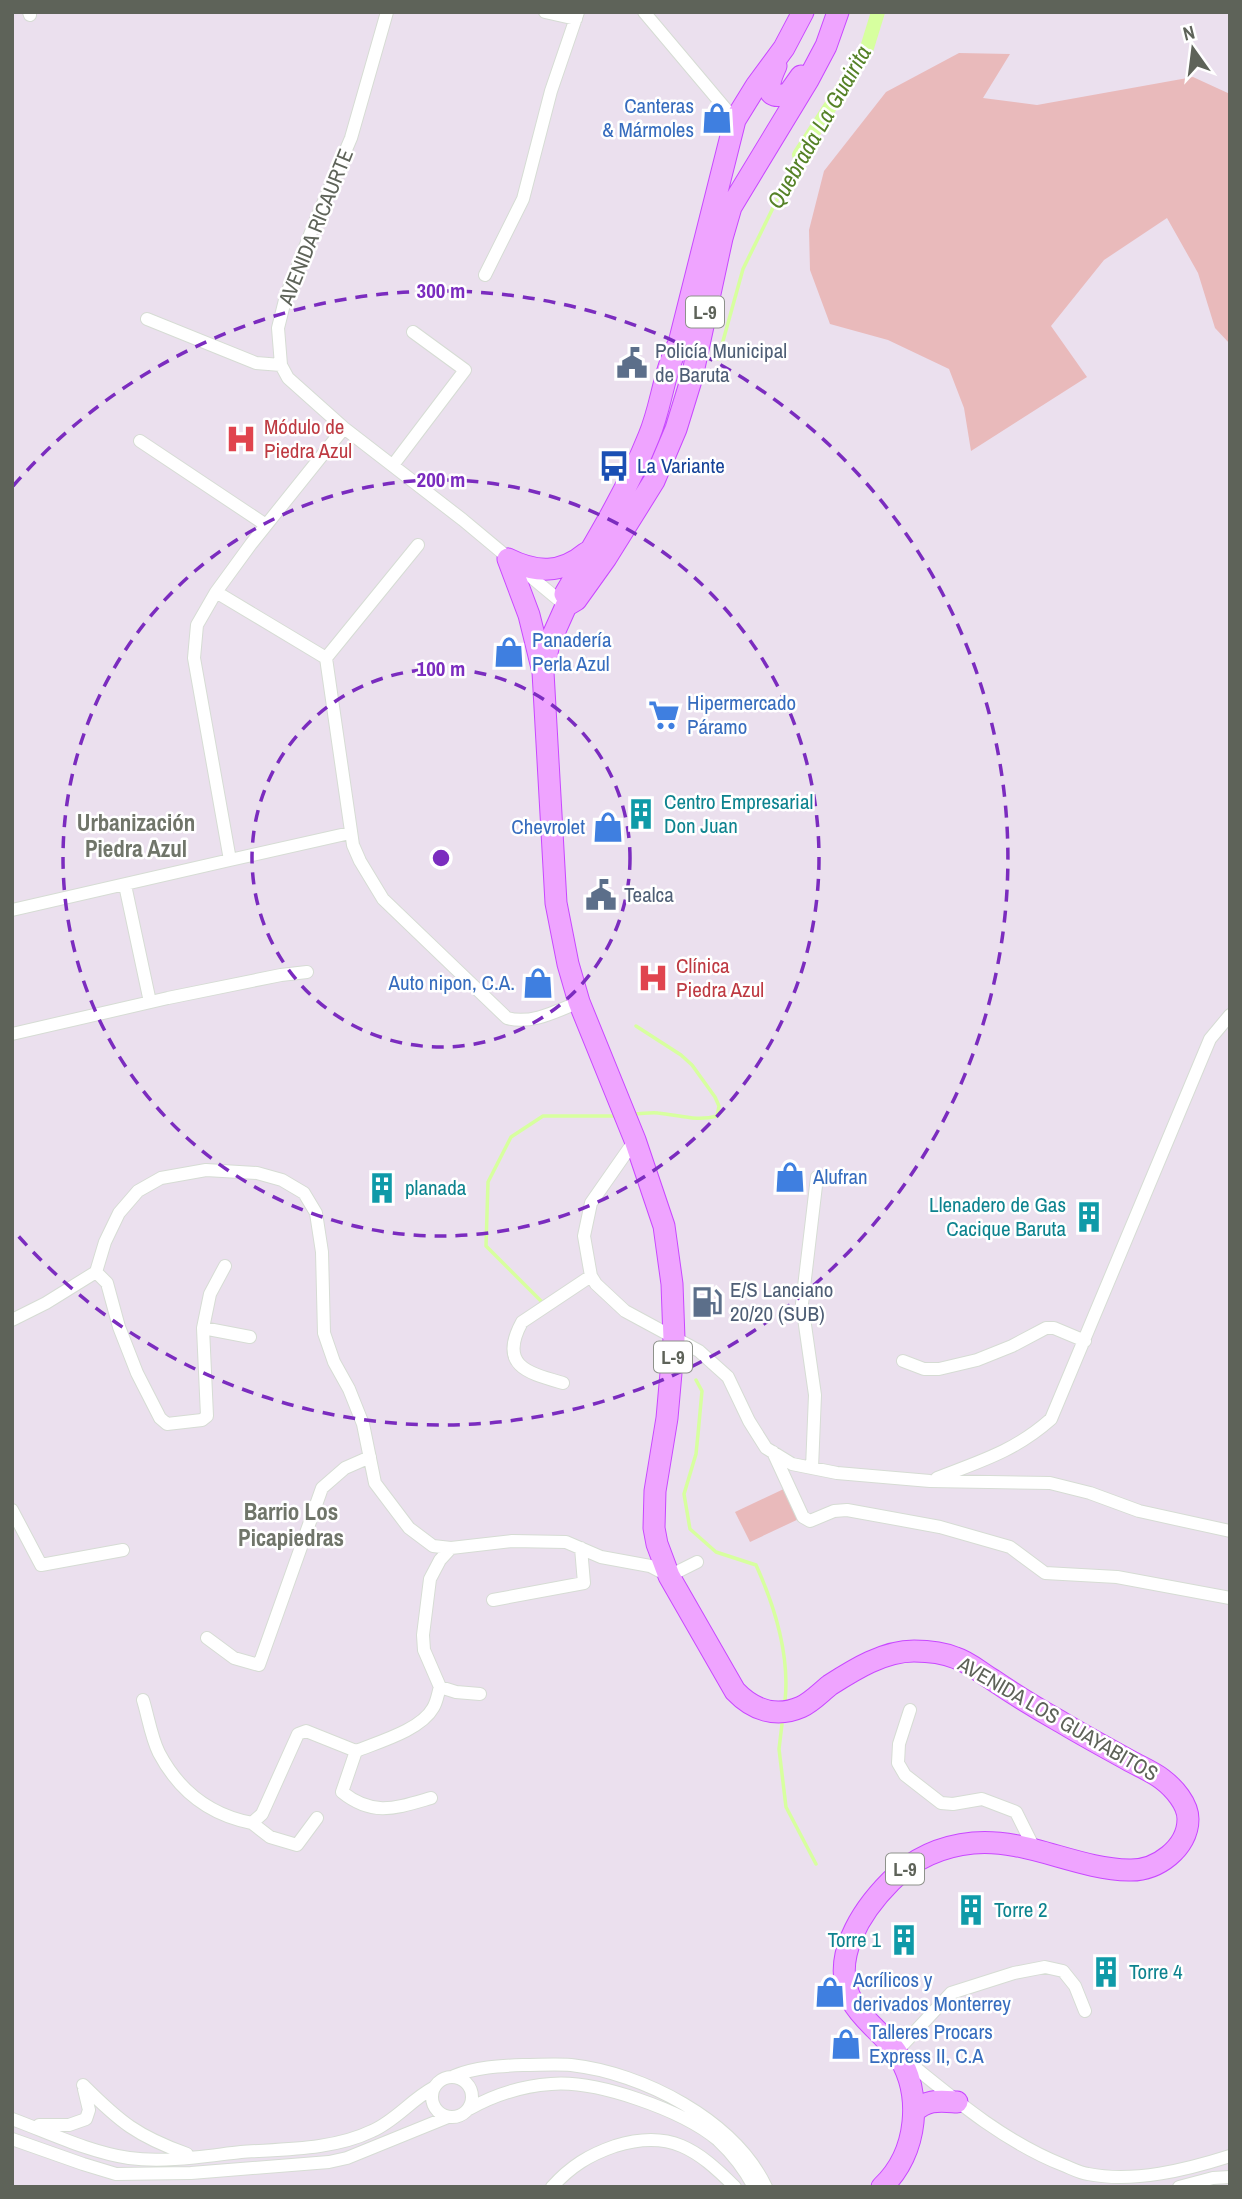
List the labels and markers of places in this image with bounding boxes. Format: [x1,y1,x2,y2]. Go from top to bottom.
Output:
place label: Canteras & Mármoles [602,91,694,144]
shop icon: Canteras & Mármoles [700,101,734,135]
place label: Policía Municipal de Baruta [655,336,787,389]
public building icon: Policía Municipal de Baruta [615,346,649,380]
place label: Módulo de Piedra Azul [264,412,352,465]
hospital icon: Módulo de Piedra Azul [224,422,258,456]
bus stop icon: La Variante [597,449,631,483]
place label: La Variante [637,451,725,480]
place label: Panadería Perla Azul [532,625,612,678]
shop icon: Panadería Perla Azul [492,635,526,669]
place label: Hipermercado Páramo [687,688,796,741]
supermarket icon: Hipermercado Páramo [647,698,681,732]
place label: Centro Empresarial Don Juan [664,787,813,840]
building icon: Centro Empresarial Don Juan [624,797,658,831]
shop icon: Chevrolet [591,810,625,844]
place label: Chevrolet [511,812,585,841]
centre of rings [429,846,453,870]
public building icon: Tealca [584,878,618,912]
place label: Tealca [624,880,674,909]
place label: Clínica Piedra Azul [676,951,764,1004]
hospital icon: Clínica Piedra Azul [636,961,670,995]
shop icon: Auto nipon, C.A. [521,966,555,1000]
place label: Auto nipon, C.A. [388,968,515,997]
shop icon: Alufran [773,1160,807,1194]
place label: Alufran [812,1162,868,1191]
building icon: planada [365,1171,399,1205]
place label: planada [405,1173,467,1202]
place label: Llenadero de Gas Cacique Baruta [929,1190,1066,1243]
building icon: Llenadero de Gas Cacique Baruta [1072,1200,1106,1234]
place label: E/S Lanciano 20/20 (SUB) [730,1275,833,1328]
fuel station icon: E/S Lanciano 20/20 (SUB) [690,1285,724,1319]
building icon: Torre 2 [954,1893,988,1927]
place label: Torre 2 [994,1895,1048,1924]
building icon: Torre 1 [887,1923,921,1957]
place label: Torre 1 [827,1925,881,1954]
building icon: Torre 4 [1089,1955,1123,1989]
place label: Torre 4 [1129,1957,1183,1986]
place label: Acrílicos y derivados Monterrey [852,1965,1011,2018]
shop icon: Acrílicos y derivados Monterrey [813,1975,847,2009]
place label: Talleres Procars Express II, C.A [869,2017,993,2070]
shop icon: Talleres Procars Express II, C.A [829,2027,863,2061]

